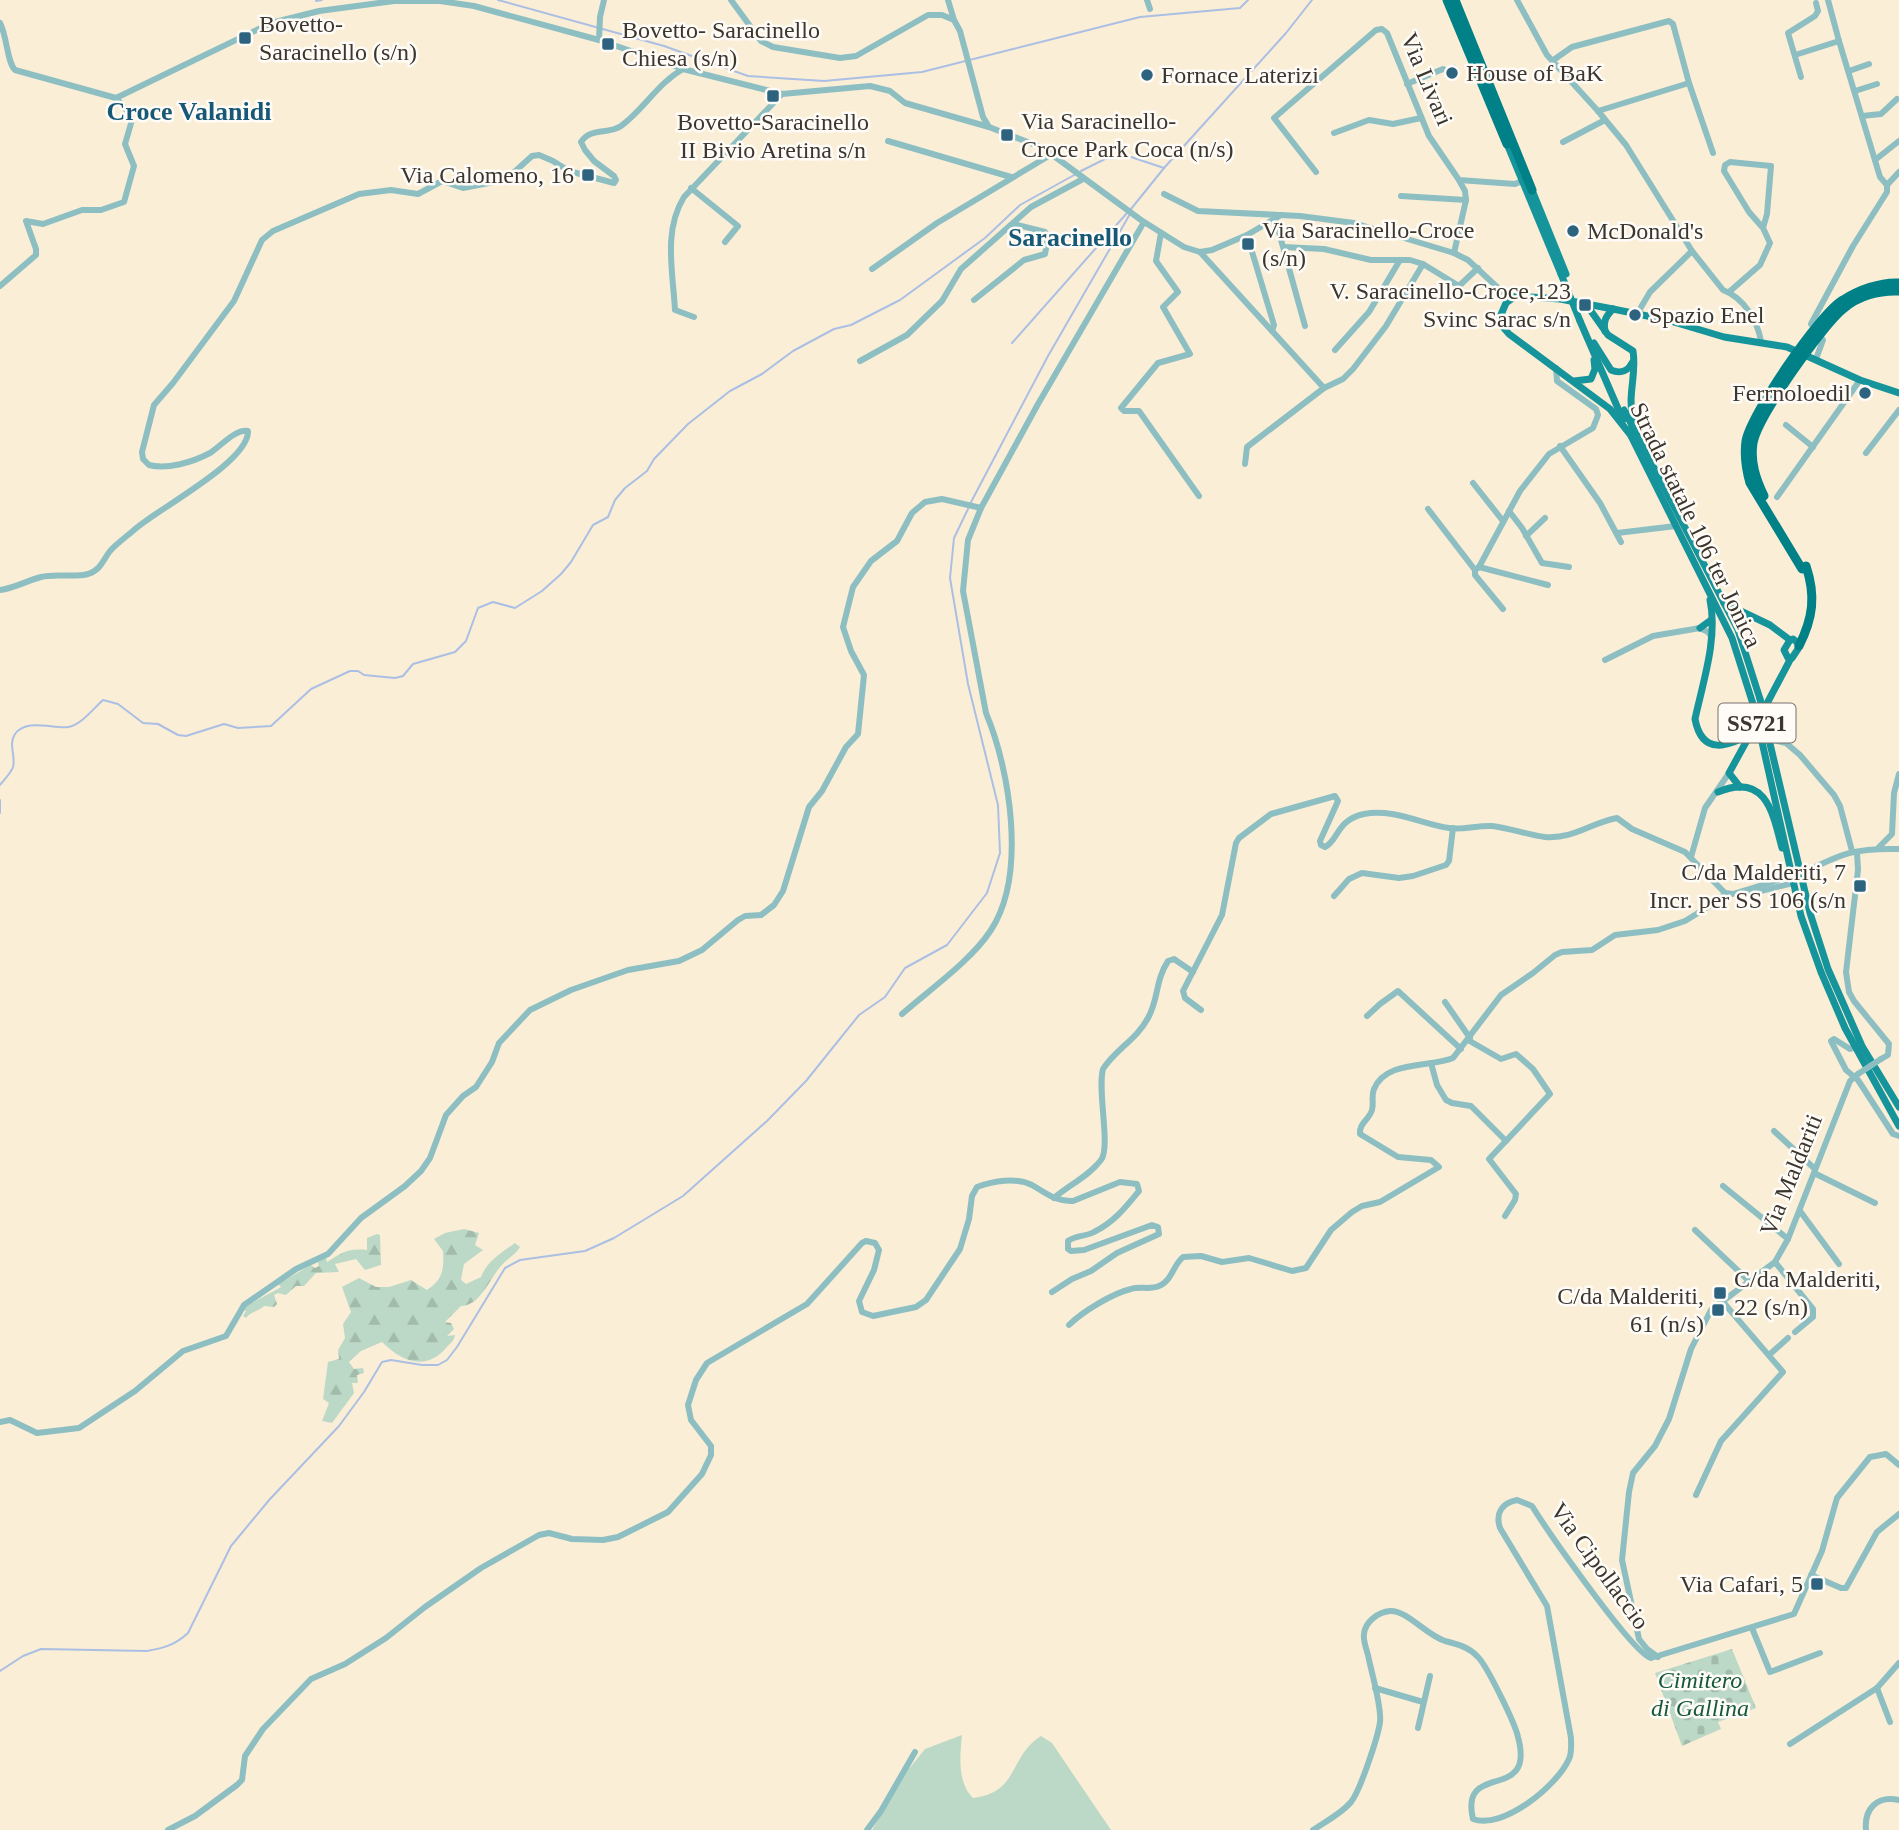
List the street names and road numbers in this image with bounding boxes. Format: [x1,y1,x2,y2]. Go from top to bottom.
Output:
street label: Via Livari [1396,29,1458,129]
street label: Strada statale 106 ter Jonica [1625,398,1767,652]
road number: SS721 [1718,704,1796,743]
street label: Via Maldariti [1755,1110,1827,1239]
street label: Via Cipollaccio [1545,1498,1655,1634]

